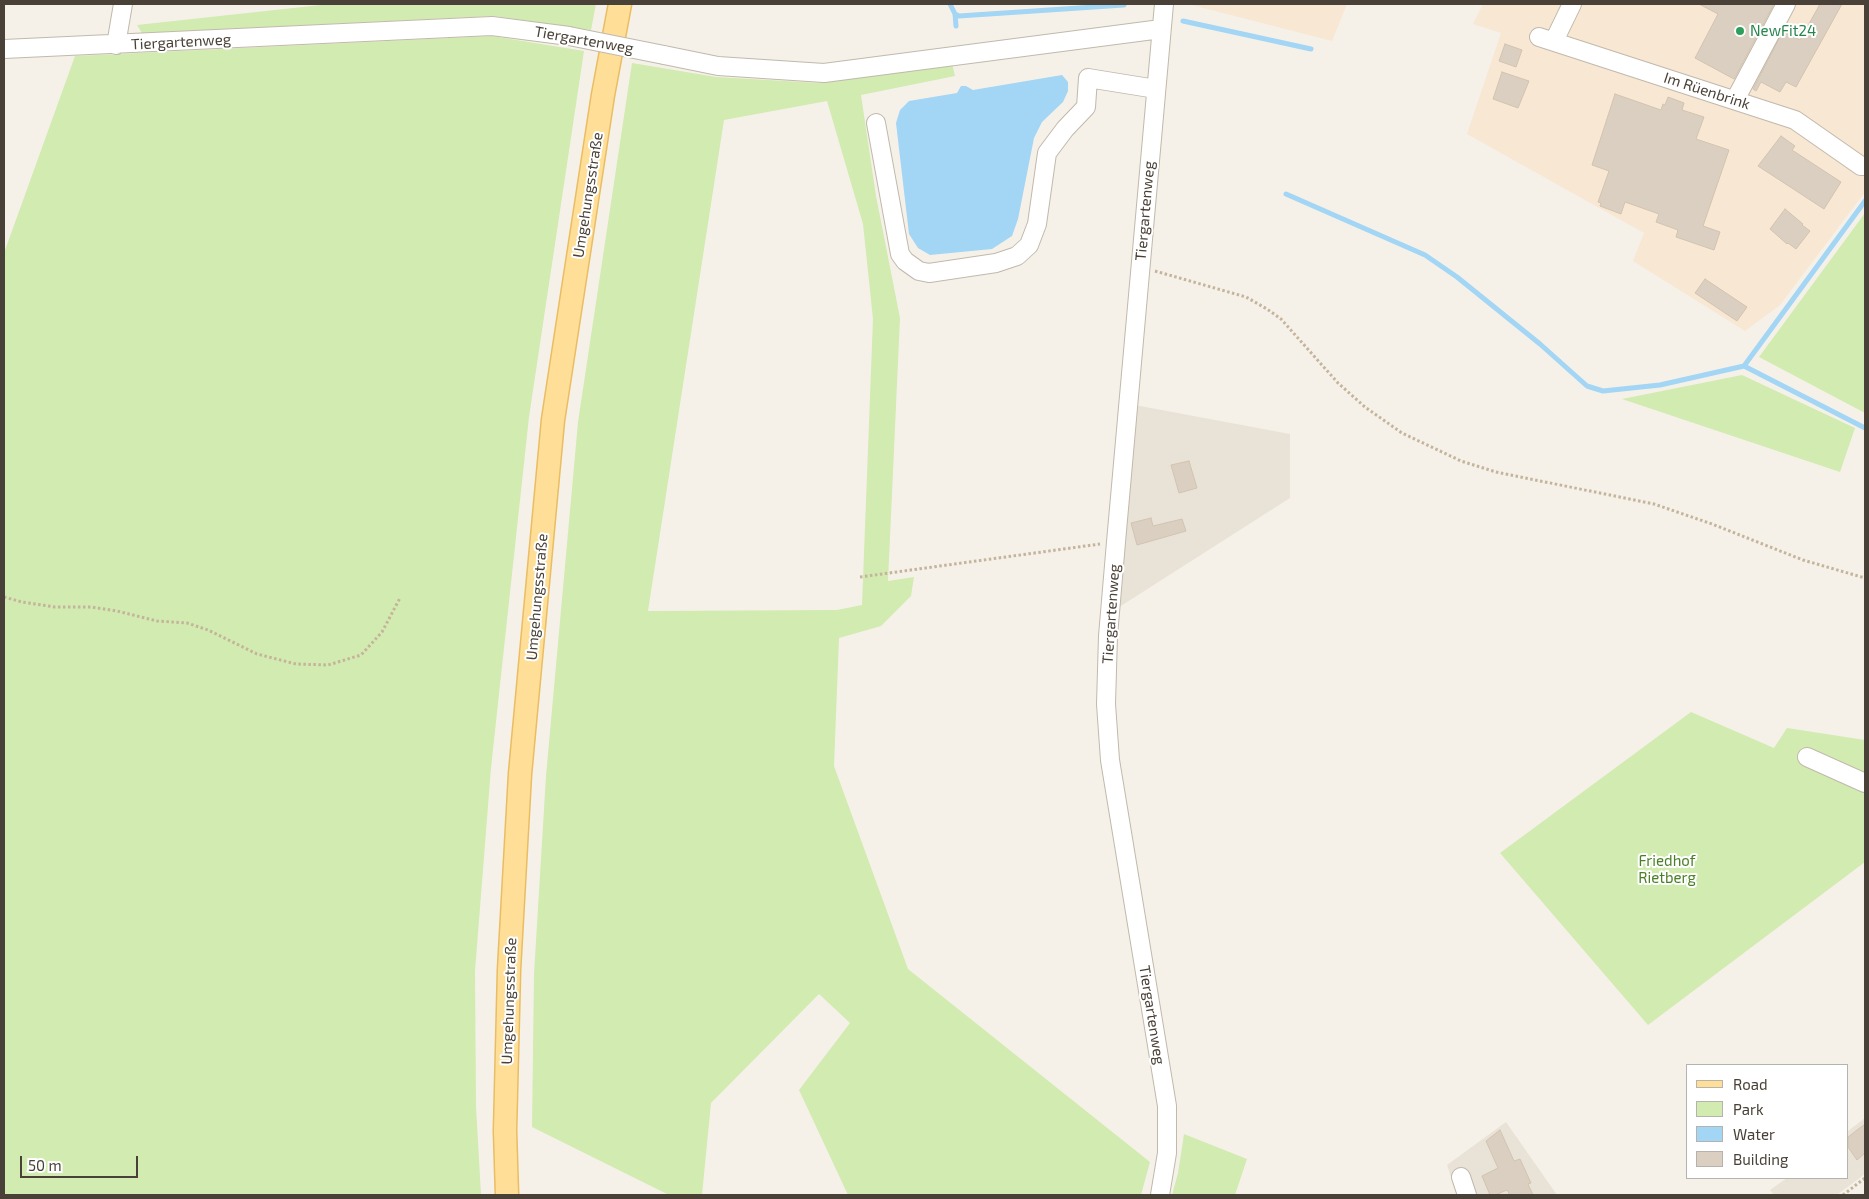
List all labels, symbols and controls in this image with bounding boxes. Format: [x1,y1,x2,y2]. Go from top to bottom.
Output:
street label: Tiergartenweg [533,22,635,58]
place label: NewFit24 [1750,22,1816,40]
marker: NewFit24 [1734,25,1746,37]
street label: Tiergartenweg [130,30,232,54]
street label: Im Rüenbrink [1662,69,1752,113]
street label: Umgehungsstraße [569,131,607,259]
street label: Tiergartenweg [1132,160,1158,262]
street label: Umgehungsstraße [522,533,552,661]
street label: Tiergartenweg [1099,563,1123,665]
park label: Friedhof Rietberg [1638,852,1696,887]
street label: Umgehungsstraße [498,937,520,1065]
street label: Tiergartenweg [1135,964,1169,1066]
legend [1686,1064,1849,1179]
text: Road [1733,1075,1768,1093]
text: Park [1733,1100,1764,1118]
text: Water [1733,1125,1775,1143]
scale bar [22,1146,140,1178]
text: Building [1733,1150,1788,1168]
text: 50 m [28,1156,62,1174]

